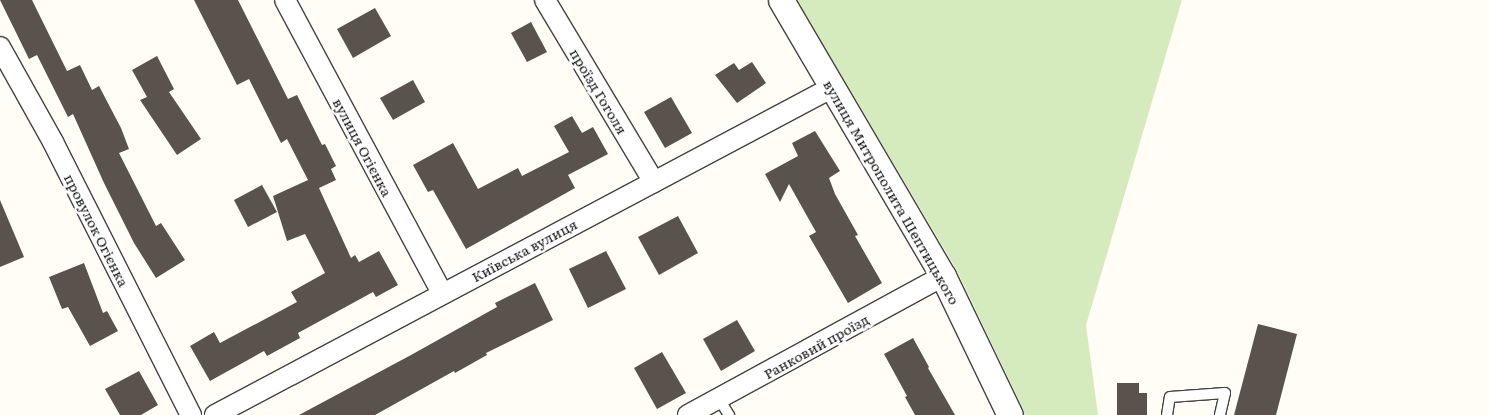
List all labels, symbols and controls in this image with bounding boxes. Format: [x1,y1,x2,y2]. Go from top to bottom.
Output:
street label: проїзд Гоголя [567,45,631,137]
street label: вулиця Митрополита Шептицького [821,77,963,307]
street label: вулиця Огієнка [330,95,396,199]
street label: провулок Огієнка [61,171,133,289]
street label: Київська вулиця [468,215,580,285]
street label: Ранковий проїзд [760,310,872,382]

